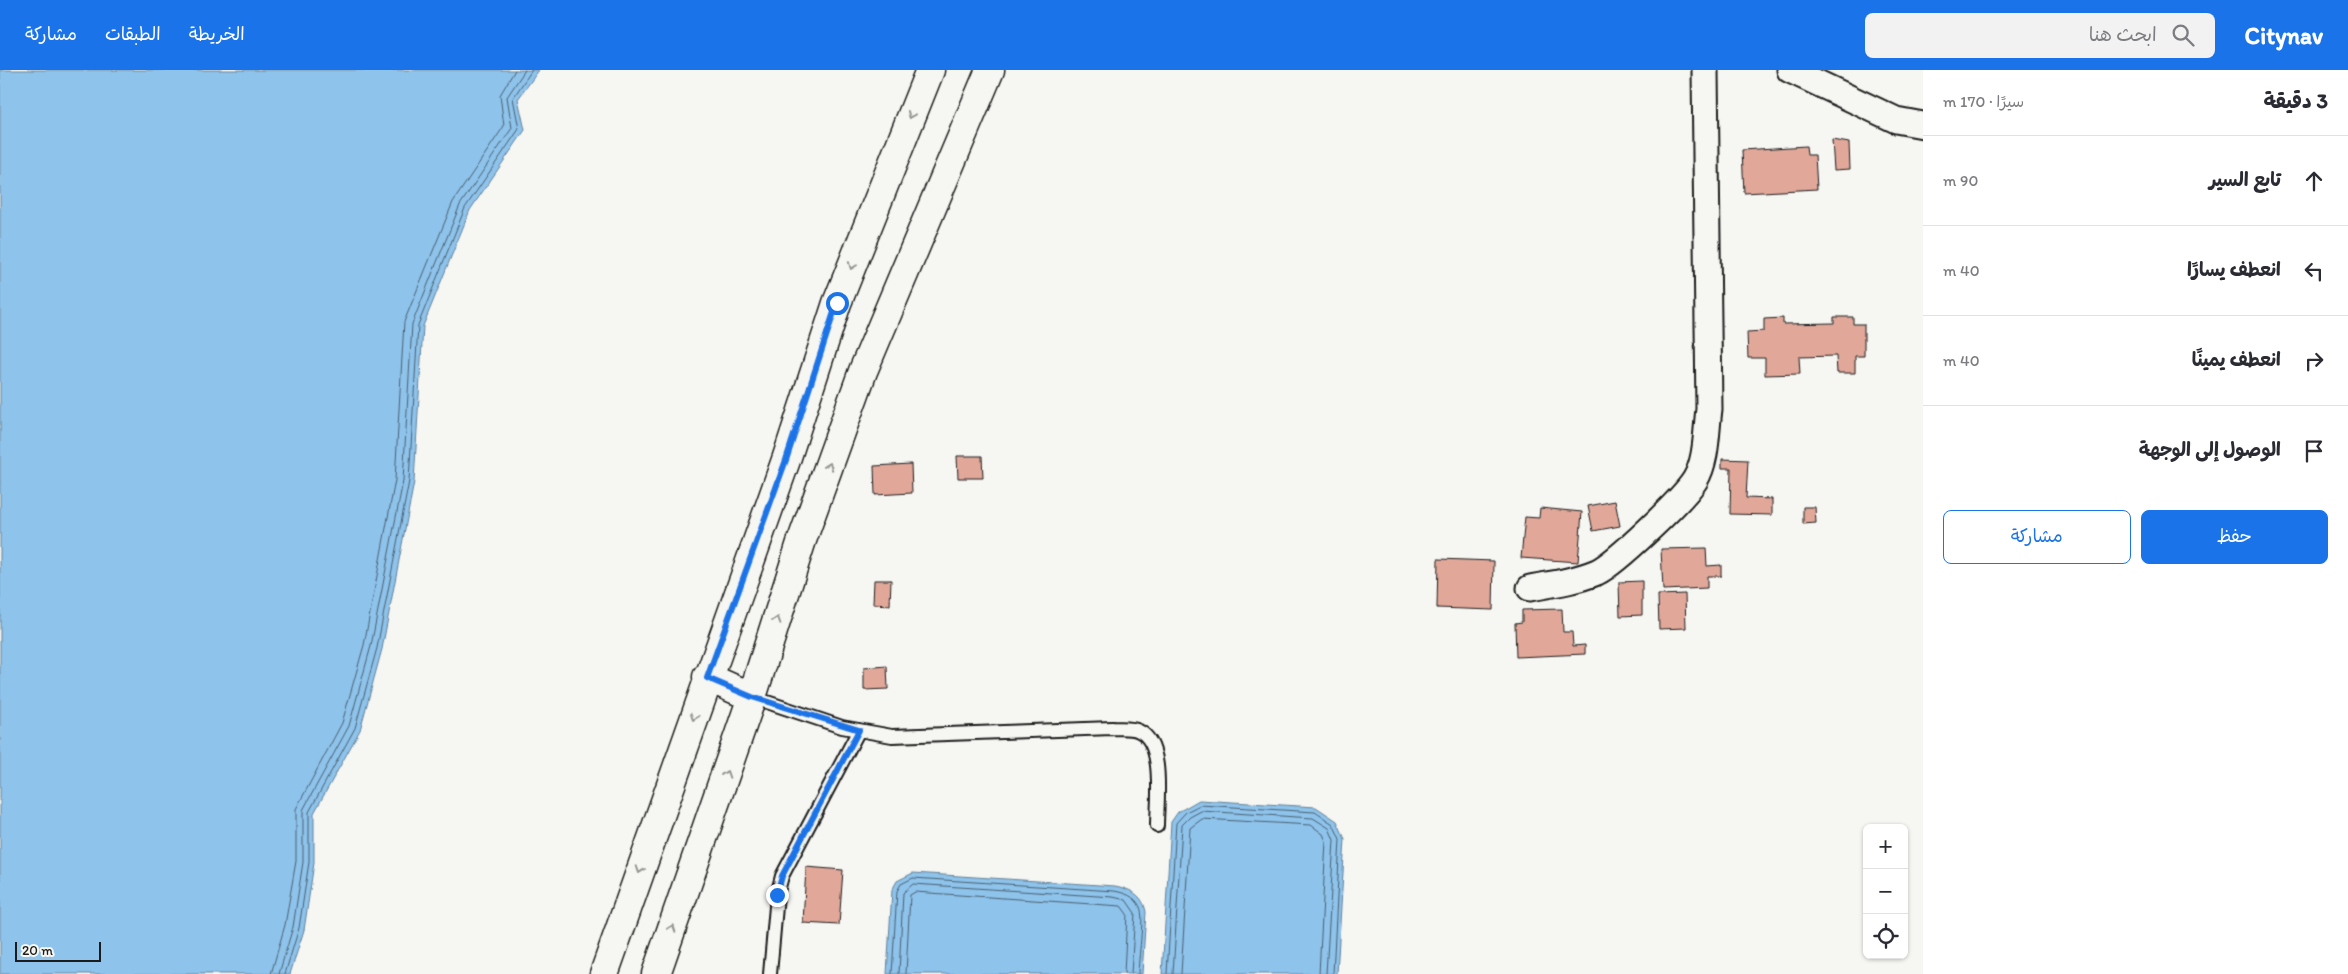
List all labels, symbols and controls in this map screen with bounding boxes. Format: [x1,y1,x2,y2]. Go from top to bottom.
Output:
search box [1865,13,2215,58]
icon: search [2169,21,2197,49]
text: Citynav [2245,21,2323,50]
text: مشاركة [25,23,77,45]
text: الطبقات [105,23,161,45]
text: الخريطة [189,23,245,45]
text: ابحث هنا [2089,23,2157,46]
text: 3 دقيقة [2263,88,2328,113]
text: سيرًا · 170 m [1943,92,2024,111]
one-way arrow [907,110,917,119]
icon: ahead [2300,167,2328,195]
text: تابع السير [2209,168,2281,191]
text: 90 m [1943,171,1978,190]
icon: left [2300,257,2328,285]
text: انعطف يسارًا [2187,258,2281,281]
text: 40 m [1943,261,1980,280]
one-way arrow [847,262,857,270]
route start [826,292,849,315]
icon: right [2300,347,2328,375]
text: انعطف يمينًا [2192,348,2281,371]
text: 40 m [1943,351,1980,370]
icon: arrive [2300,437,2328,465]
text: الوصول إلى الوجهة [2139,438,2281,461]
one-way arrow [823,463,833,471]
button: مشاركة [1943,510,2131,564]
button: حفظ [2141,510,2328,564]
one-way arrow [771,617,781,625]
one-way arrow [690,712,700,721]
one-way arrow [720,771,730,779]
map controls [1863,824,1908,959]
button: + [1863,824,1908,869]
one-way arrow [636,866,646,874]
button: − [1863,869,1908,914]
route end [766,884,789,907]
button: locate [1863,914,1908,959]
one-way arrow [666,924,676,933]
scale bar [15,939,101,962]
text: 20 m [22,942,53,959]

